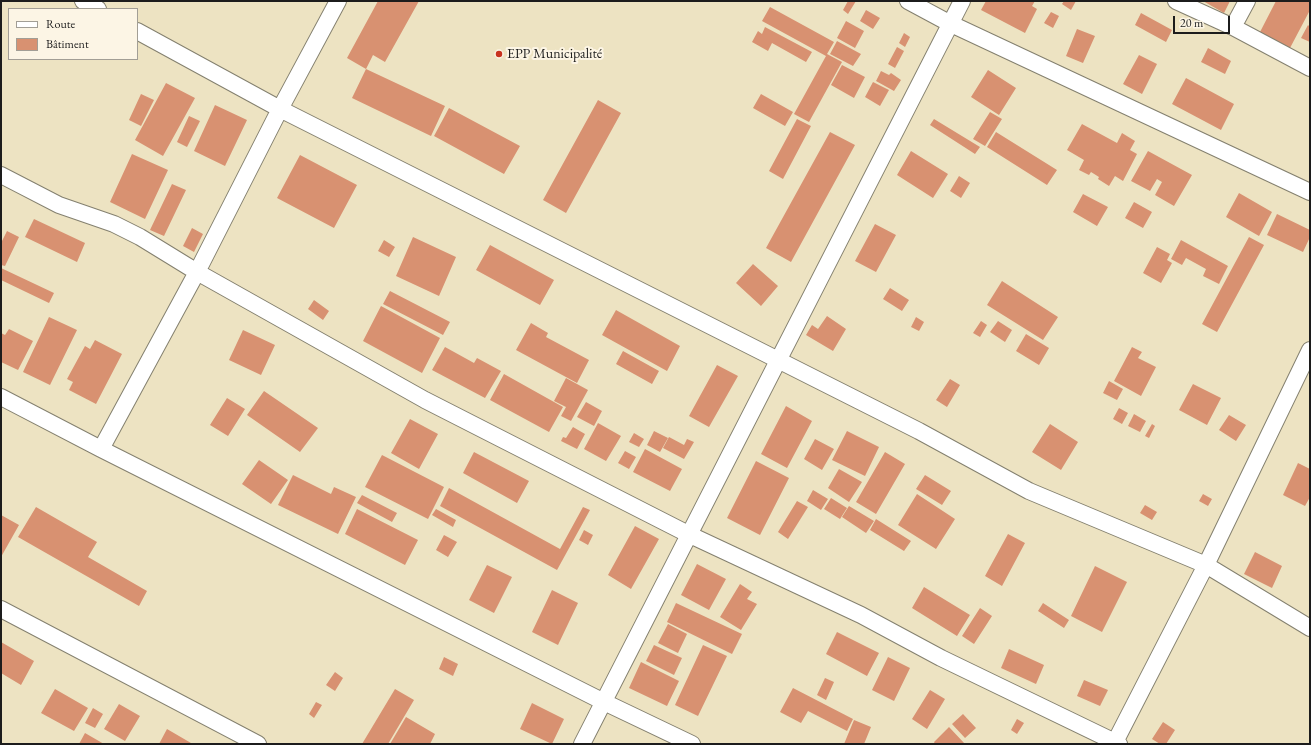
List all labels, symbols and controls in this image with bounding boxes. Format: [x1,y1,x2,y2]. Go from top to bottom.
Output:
legend [8,8,138,60]
scale bar [1175,8,1232,34]
text: 20 m [1180,15,1203,31]
text: Route [46,16,75,32]
text: Bâtiment [46,36,89,52]
place label: EPP Municipalité [507,46,602,62]
marker: EPP Municipalité [494,49,504,59]

